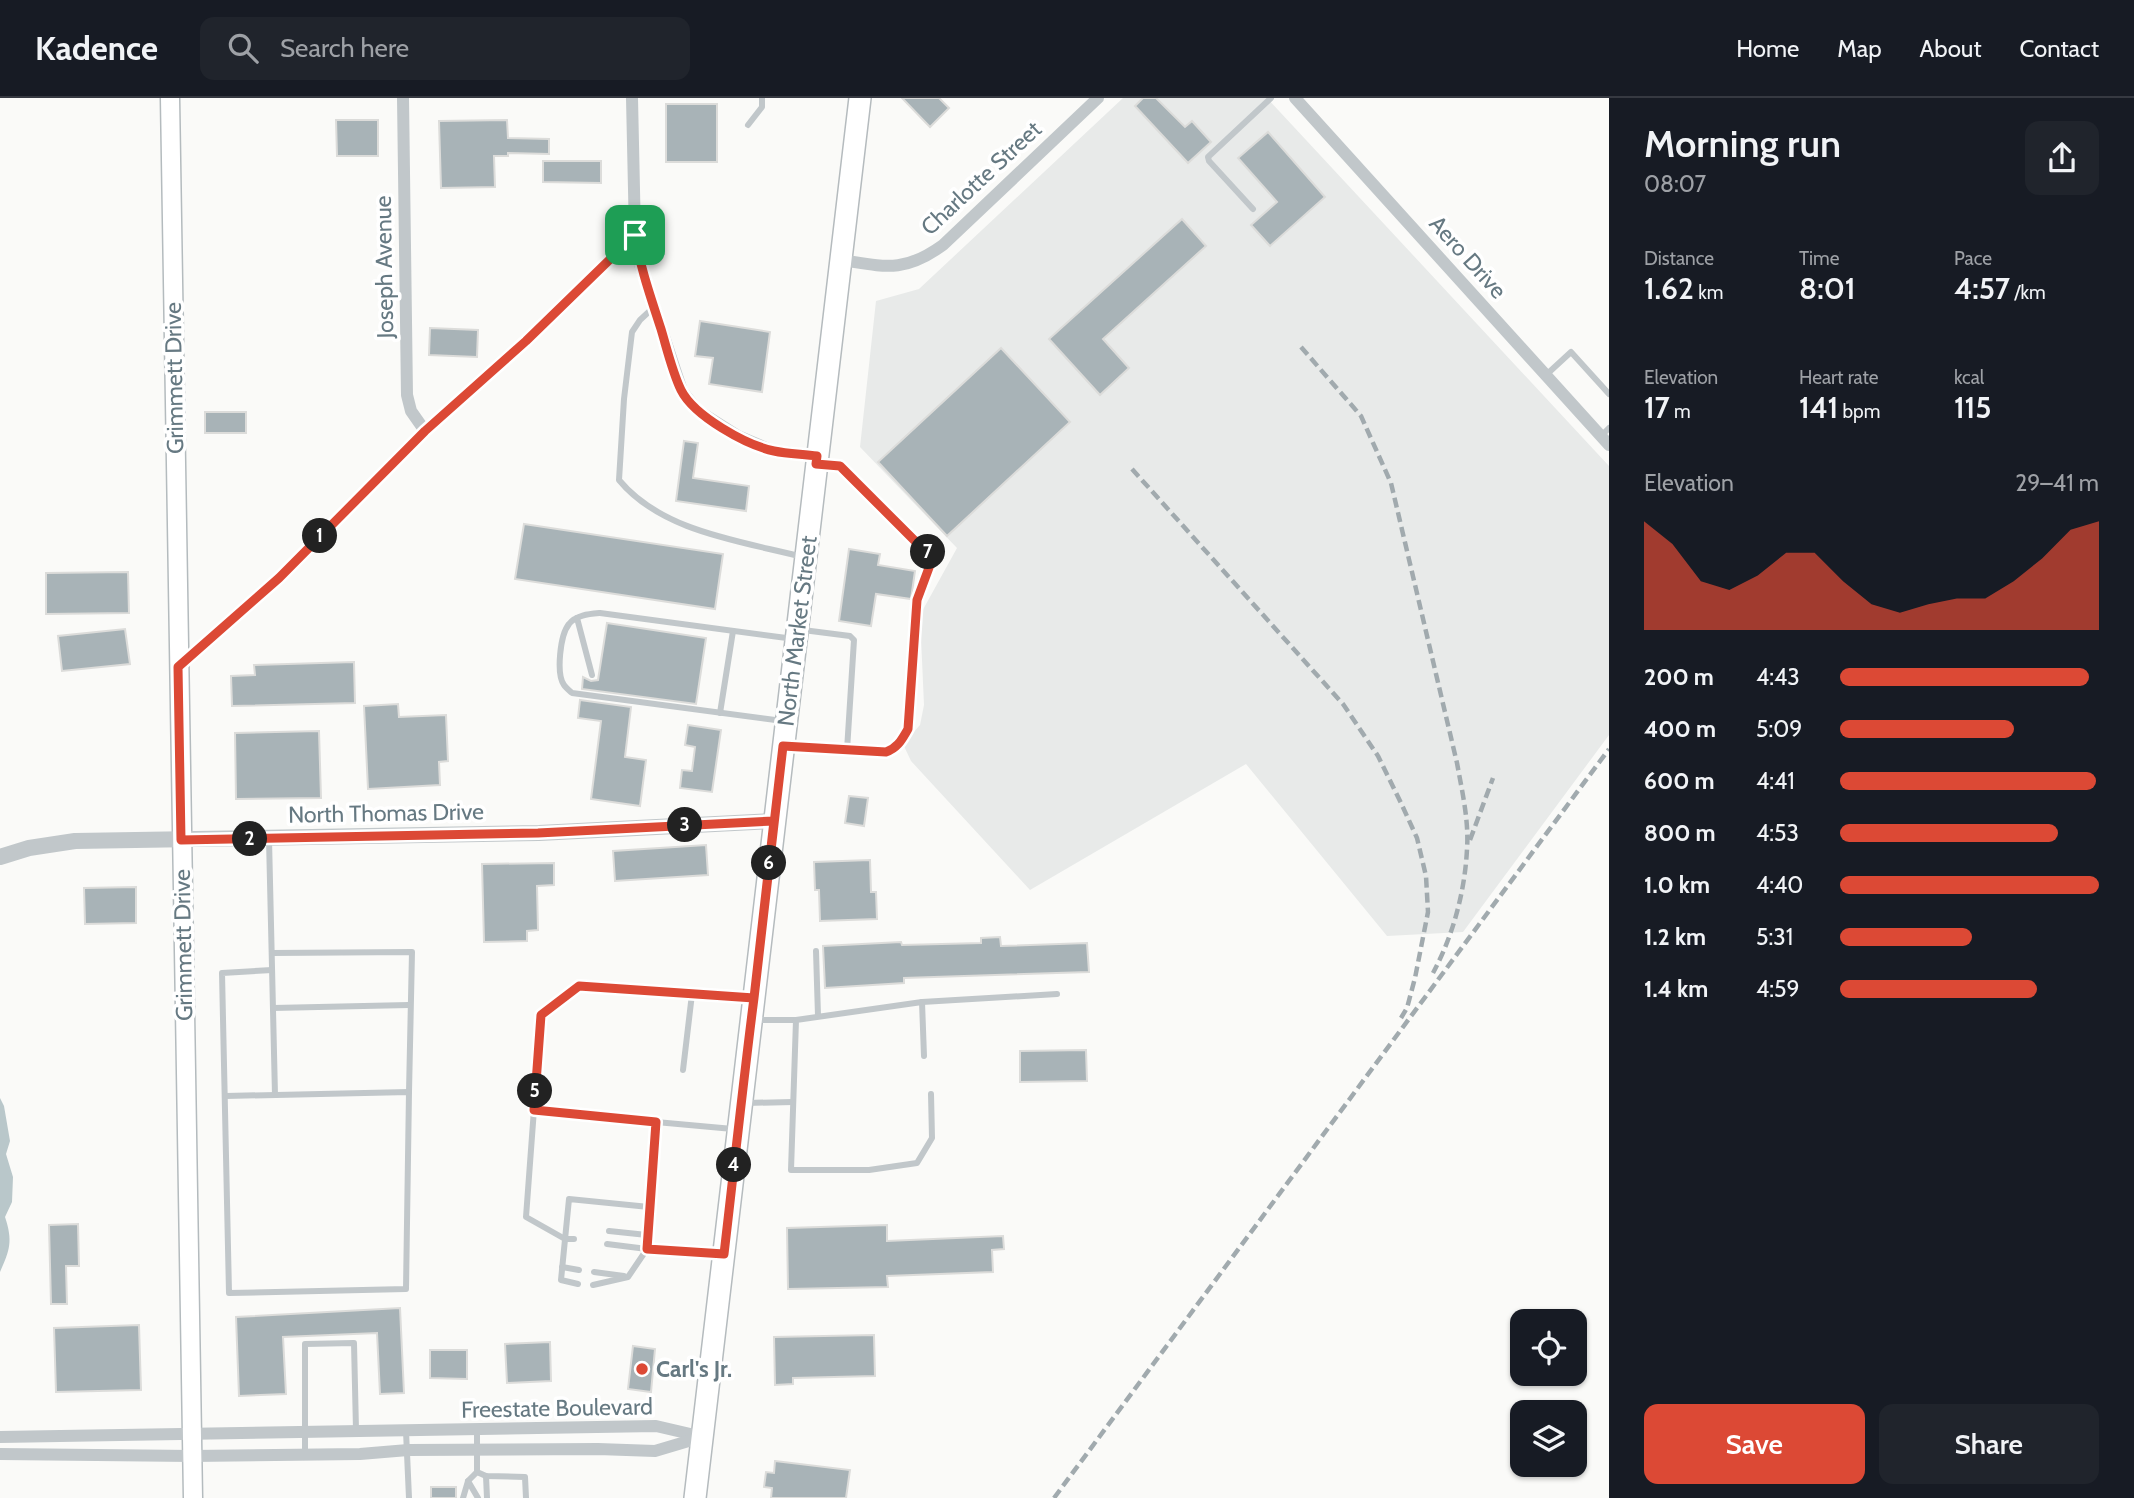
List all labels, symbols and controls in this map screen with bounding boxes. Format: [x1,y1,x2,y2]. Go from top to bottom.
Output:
search box [200,17,690,80]
text: Kadence [35,28,158,68]
icon: search [224,29,262,67]
text: Search here [280,32,409,64]
text: Home [1736,34,1799,63]
text: Map [1837,34,1882,63]
text: About [1920,34,1982,63]
text: Contact [2020,34,2099,63]
street label: Charlotte Street [915,115,1047,241]
text: Morning run [1644,120,1841,167]
button: share [2025,121,2099,195]
text: 08:07 [1644,170,1706,198]
street label: Joseph Avenue [369,195,399,340]
pin [605,205,665,265]
street label: Aero Drive [1423,210,1513,304]
icon: arrive [616,216,654,254]
text: Distance [1644,247,1714,270]
text: Time [1799,247,1839,270]
text: Pace [1954,247,1992,270]
text: 1.62 [1644,270,1694,307]
text: 8:01 [1799,270,1855,307]
text: 4:57 [1954,270,2010,307]
text: km [1694,281,1723,304]
text: /km [2010,281,2046,304]
street label: Grimmett Drive [159,302,189,454]
text: Elevation [1644,366,1718,389]
text: Heart rate [1799,366,1879,389]
text: kcal [1954,366,1984,389]
text: 17 [1644,389,1670,426]
text: 141 [1799,389,1838,426]
text: 115 [1954,389,1991,426]
text: m [1670,400,1691,423]
text: bpm [1838,400,1880,423]
text: Elevation [1644,469,1734,497]
text: 29–41 m [2015,469,2099,497]
pin: 1 [302,518,338,554]
text: 1 [316,524,323,547]
street label: North Market Street [771,534,823,728]
pin: 7 [911,534,946,570]
text: 7 [923,540,932,563]
text: 200 m [1644,663,1714,691]
text: 4:43 [1756,663,1800,691]
text: 400 m [1644,715,1716,743]
text: 5:09 [1756,715,1802,743]
text: 600 m [1644,767,1715,795]
text: 4:41 [1756,767,1795,795]
street label: North Thomas Drive [288,797,484,829]
pin: 3 [668,808,702,842]
text: 3 [679,813,690,836]
text: 800 m [1644,819,1716,847]
text: 4:53 [1756,819,1799,847]
pin: 2 [232,822,268,856]
text: 2 [244,827,255,850]
pin: 6 [752,846,786,880]
text: 6 [763,851,774,874]
street label: Grimmett Drive [168,869,198,1021]
text: 1.0 km [1644,871,1710,899]
text: 4:40 [1756,871,1803,899]
text: 1.2 km [1644,923,1706,951]
text: 5:31 [1756,923,1793,951]
text: 1.4 km [1644,975,1708,1003]
text: 4:59 [1756,975,1800,1003]
pin: 5 [518,1074,552,1108]
text: 5 [529,1079,540,1102]
pin: 4 [716,1148,752,1182]
text: 4 [728,1153,739,1176]
map controls [1510,1309,1587,1477]
button: locate [1510,1309,1587,1386]
place label: Carl's Jr. [656,1355,732,1383]
marker: Carl's Jr. [634,1361,650,1377]
street label: Freestate Boulevard [461,1392,653,1424]
button: layers [1510,1400,1587,1477]
button: Save [1644,1404,1865,1484]
button: Share [1879,1404,2099,1484]

